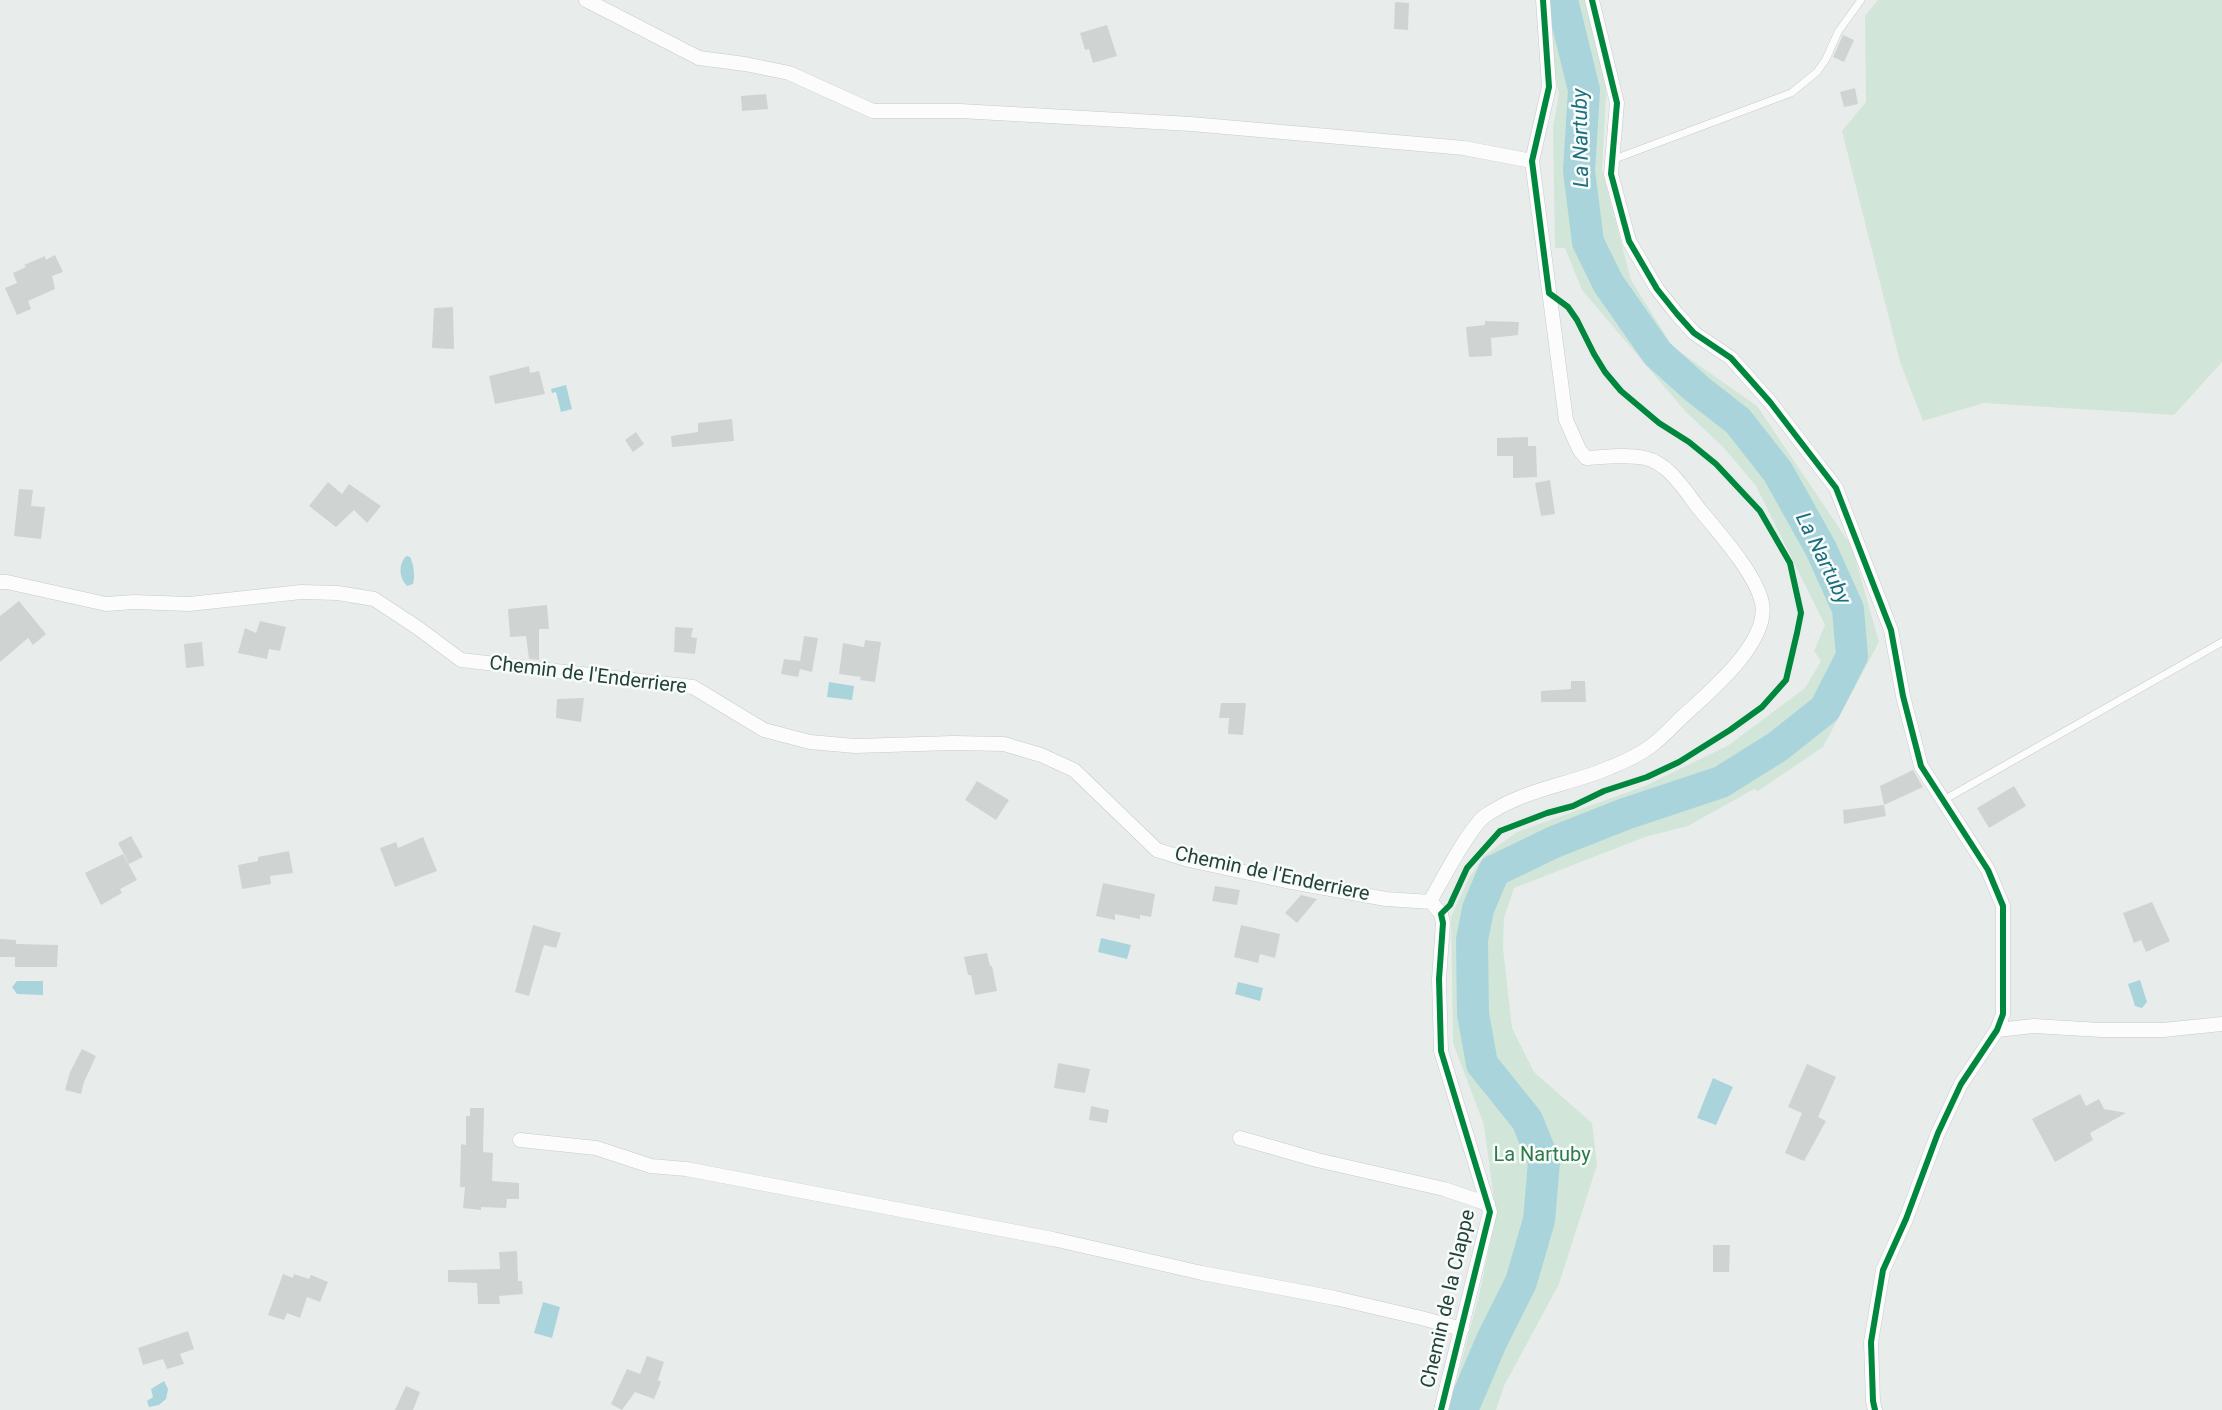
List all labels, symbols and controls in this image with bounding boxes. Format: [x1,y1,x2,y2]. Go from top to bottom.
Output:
water label: La Nartuby [1569,88,1595,188]
water label: La Nartuby [1789,509,1855,609]
street label: Chemin de l'Enderriere [488,652,688,700]
street label: Chemin de l'Enderriere [1172,843,1372,907]
park label: La Nartuby [1493,1144,1591,1168]
street label: Chemin de la Clappe [1417,1207,1481,1391]

